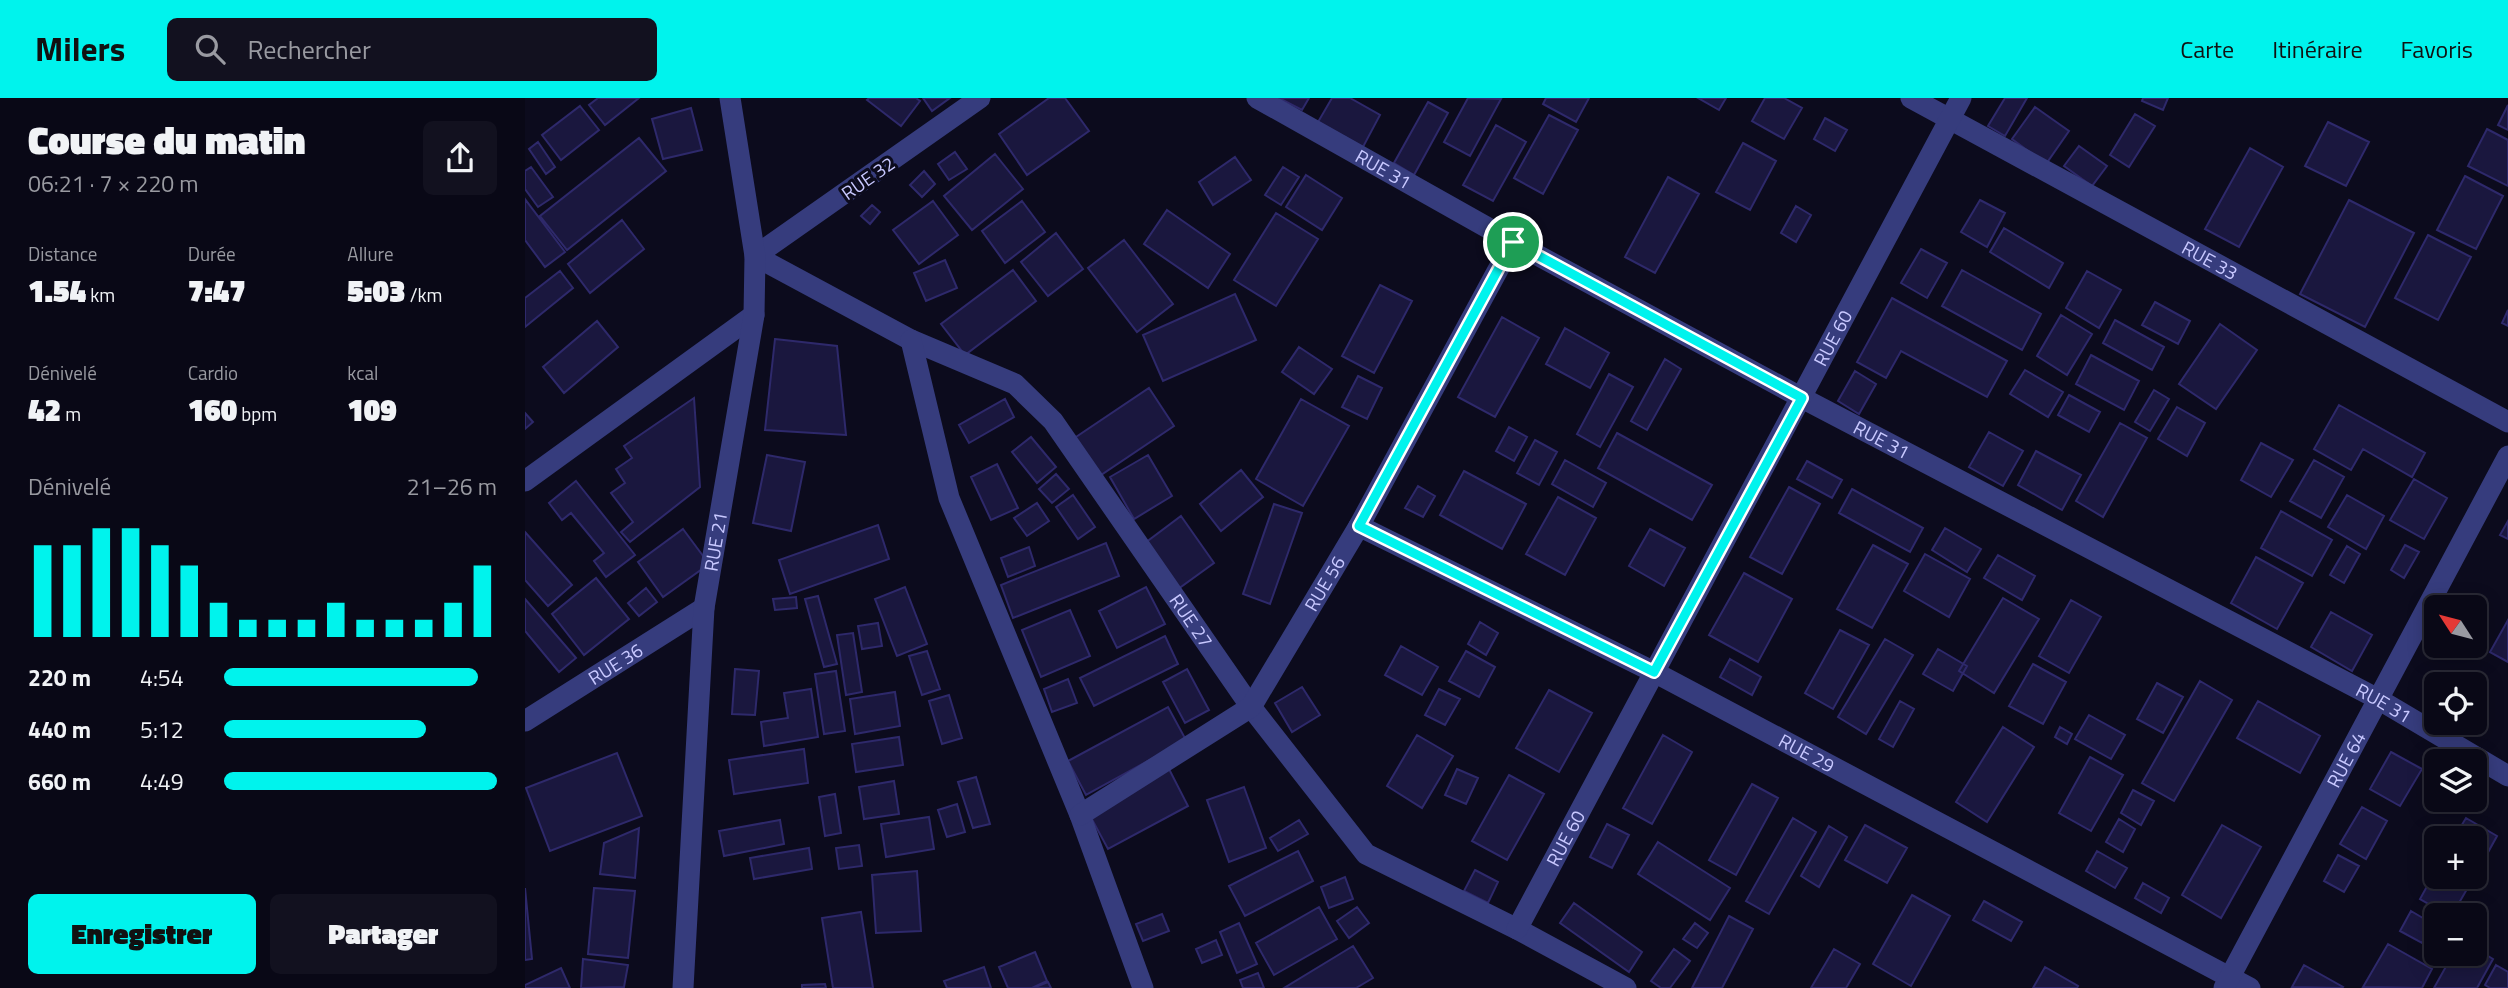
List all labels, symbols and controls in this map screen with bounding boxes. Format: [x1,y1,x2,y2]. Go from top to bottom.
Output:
search box [167,18,657,81]
text: Milers [35,24,125,74]
icon: search [191,30,229,68]
text: Rechercher [247,30,371,69]
text: Carte [2180,31,2234,67]
text: Itinéraire [2272,31,2363,67]
text: Favoris [2401,31,2473,67]
text: Course du matin [28,111,305,169]
button: share [423,121,497,195]
street label: RUE 31 [1350,141,1417,196]
street label: RUE 32 [835,149,901,207]
text: 06:21 · 7 × 220 m [28,166,198,201]
pin [1483,212,1543,272]
icon: arrive [1494,223,1532,261]
street label: RUE 33 [2177,233,2243,287]
text: Distance [28,239,97,268]
text: Durée [188,239,236,268]
text: Allure [347,239,394,268]
text: 1.54 [28,268,86,314]
text: 7:47 [188,268,246,314]
text: 5:03 [347,268,405,314]
text: km [86,280,115,309]
text: /km [405,280,442,309]
street label: RUE 60 [1805,305,1859,371]
text: Dénivelé [28,358,97,387]
text: Cardio [188,358,238,387]
text: kcal [347,358,378,387]
text: 42 [28,387,61,433]
text: 160 [188,387,237,433]
text: 109 [347,387,397,433]
text: m [61,399,81,428]
text: bpm [237,399,277,428]
street label: RUE 31 [1849,412,1915,466]
text: Dénivelé [28,469,111,504]
text: 21–26 m [407,469,497,504]
street label: RUE 21 [696,509,734,573]
street label: RUE 56 [1296,550,1352,616]
street label: RUE 27 [1163,588,1221,653]
north arrow [2424,595,2487,658]
map controls [2424,595,2487,966]
street label: RUE 36 [582,635,648,692]
text: 220 m [28,660,91,695]
text: 4:54 [140,660,184,695]
button: locate [2424,672,2487,735]
street label: RUE 31 [2351,675,2417,730]
text: 440 m [28,712,91,747]
text: 5:12 [140,712,184,747]
street label: RUE 29 [1774,726,1840,779]
street label: RUE 64 [2319,726,2372,793]
button: layers [2424,749,2487,812]
text: 660 m [28,764,91,799]
text: 4:49 [140,764,184,799]
street label: RUE 60 [1538,805,1592,871]
button: + [2424,826,2487,889]
button: Enregistrer [28,894,256,974]
button: Partager [270,894,497,974]
button: − [2424,903,2487,966]

